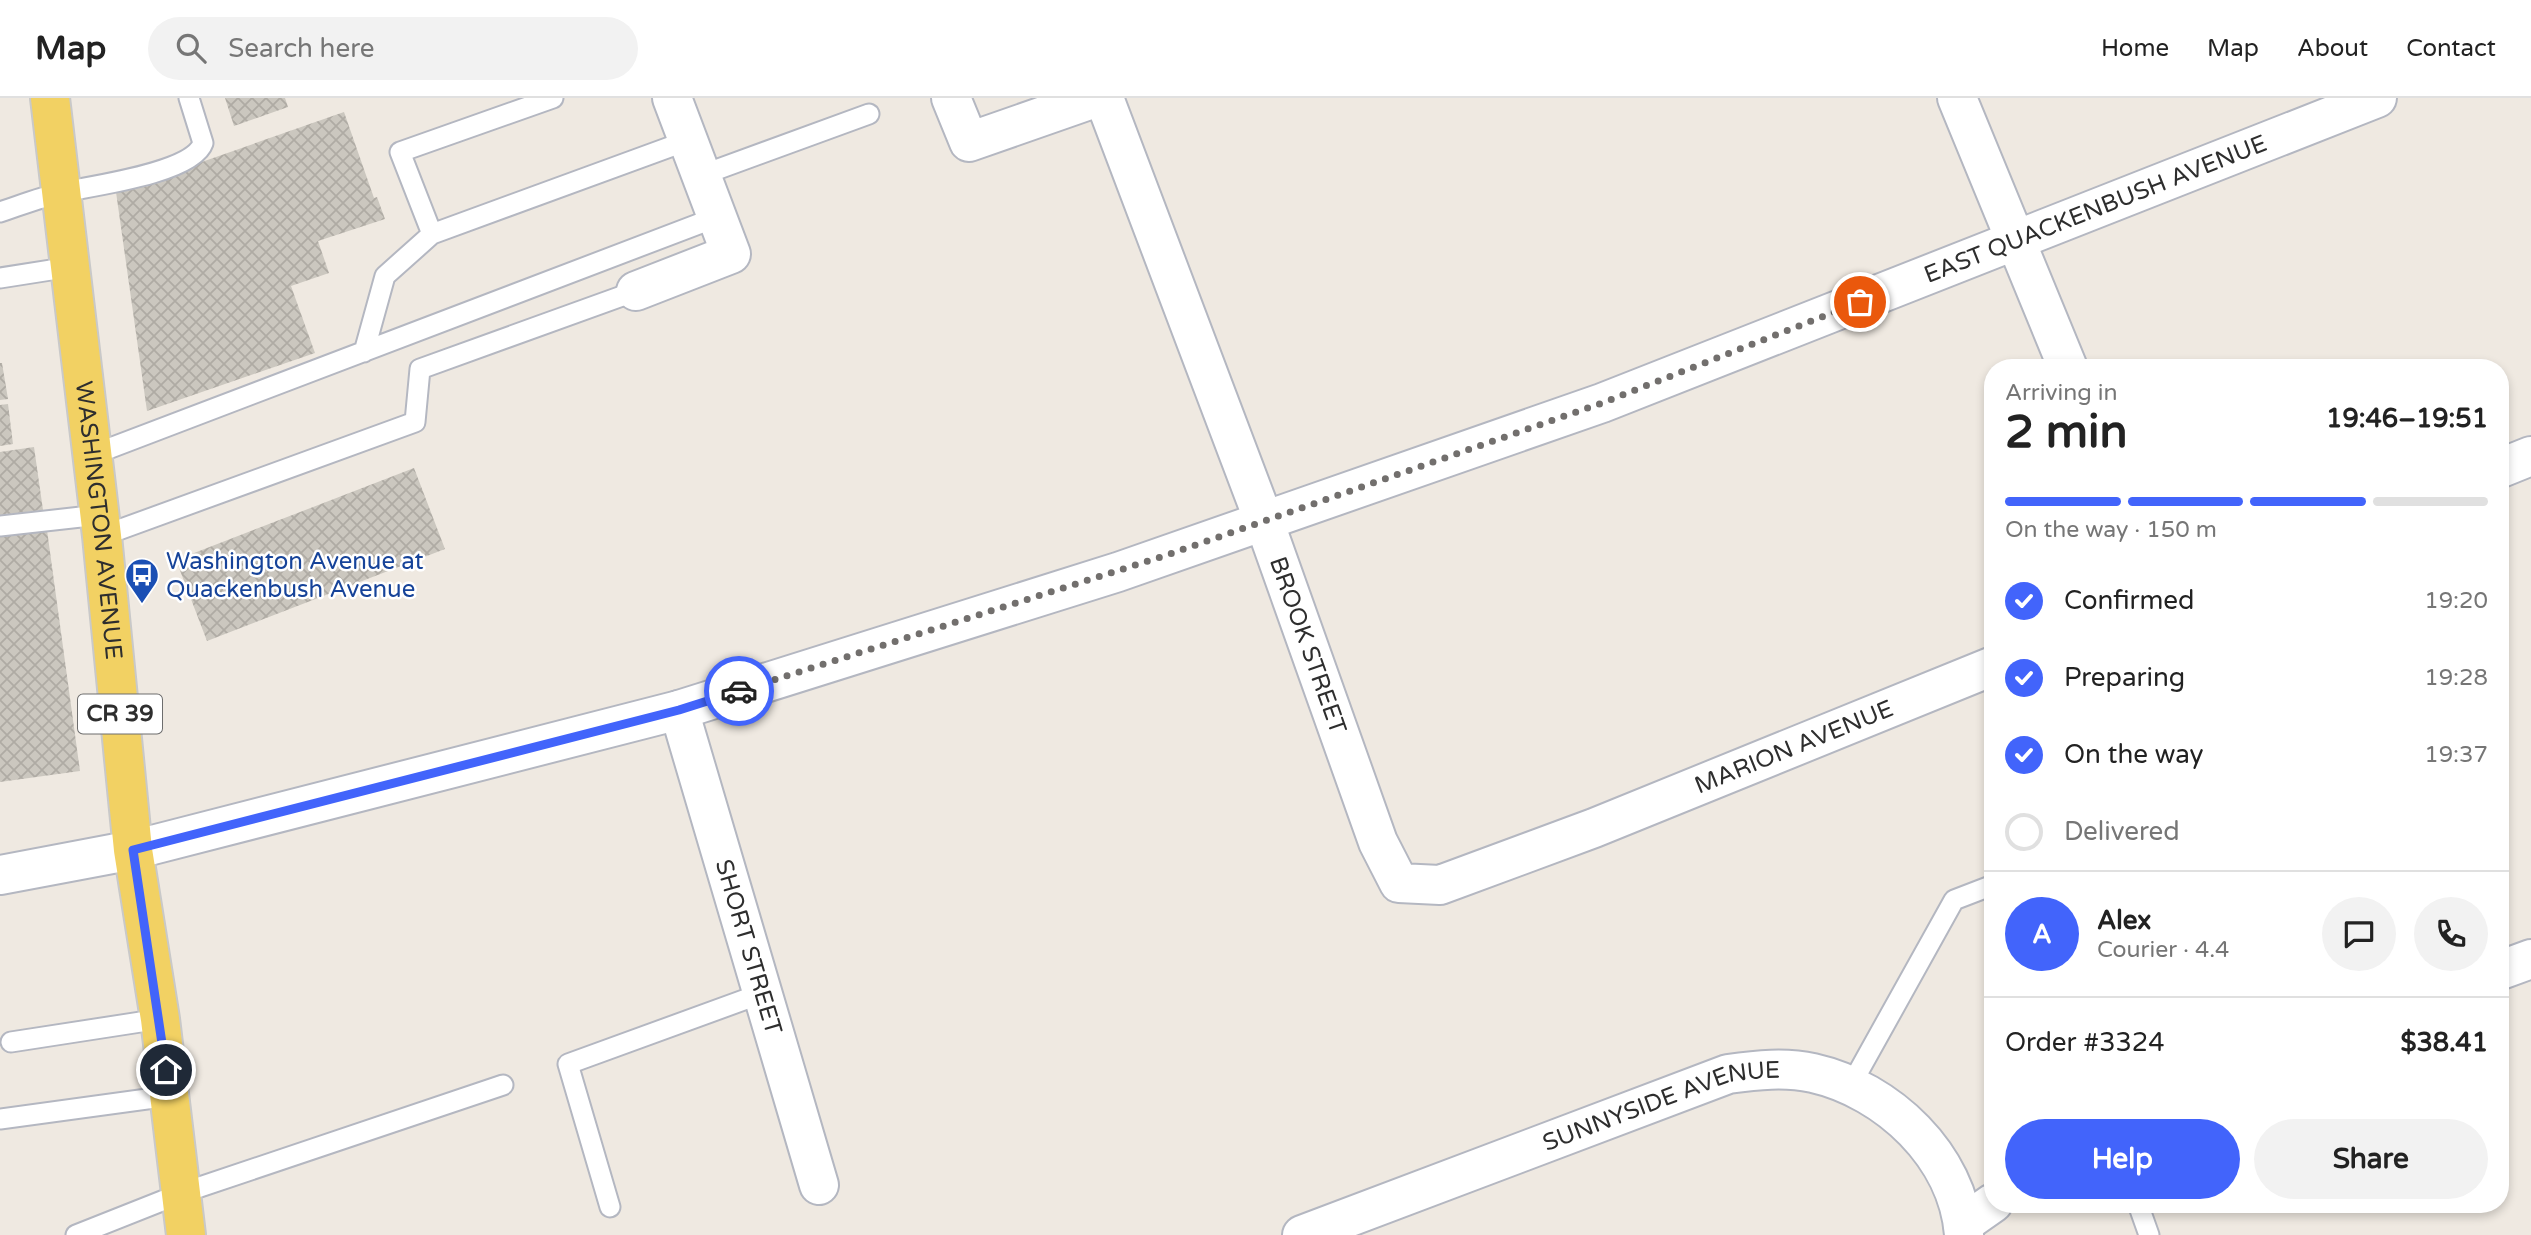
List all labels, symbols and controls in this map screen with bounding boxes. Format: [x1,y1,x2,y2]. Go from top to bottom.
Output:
search box [148,17,638,80]
text: Map [35,29,106,68]
icon: search [172,29,210,67]
text: Search here [228,33,374,64]
text: Home [2101,34,2169,63]
text: Map [2207,34,2259,63]
text: About [2297,34,2368,63]
text: Contact [2406,34,2496,63]
street label: EAST QUACKENBUSH AVENUE [1920,128,2271,289]
pin [1830,272,1890,332]
icon: bag [1841,283,1879,321]
street label: WASHINGTON AVENUE [69,379,129,661]
text: Arriving in [2005,379,2118,407]
text: 19:46–19:51 [2326,403,2488,434]
text: 2 min [2005,405,2128,460]
text: On the way · 150 m [2005,516,2217,544]
place label: Washington Avenue at Quackenbush Avenue [166,547,424,604]
street label: BROOK STREET [1263,553,1353,738]
bus stop icon: Washington Avenue at Quackenbush Avenue [123,556,161,605]
icon: check [2005,582,2043,620]
text: Confirmed [2064,585,2194,616]
text: 19:20 [2424,587,2488,615]
courier [704,656,774,726]
icon: check [2005,659,2043,697]
text: Preparing [2064,662,2185,693]
text: 19:28 [2424,664,2488,692]
icon: car [720,672,758,710]
road number: CR 39 [78,694,162,734]
street label: MARION AVENUE [1690,694,1897,800]
icon: check [2005,736,2043,774]
text: On the way [2064,739,2204,770]
text: 19:37 [2424,741,2488,769]
text: Delivered [2064,816,2180,847]
street label: SHORT STREET [709,856,788,1038]
button: chat [2322,897,2396,971]
button: phone [2414,897,2488,971]
text: Alex [2097,905,2151,936]
text: A [2032,919,2052,950]
text: Courier · 4.4 [2097,936,2229,964]
text: Order #3324 [2005,1027,2165,1058]
text: $38.41 [2400,1027,2488,1058]
pin [136,1040,196,1100]
icon: home [147,1051,185,1089]
street label: SUNNYSIDE AVENUE [1538,1055,1781,1157]
button: Help [2005,1119,2240,1199]
button: Share [2254,1119,2488,1199]

